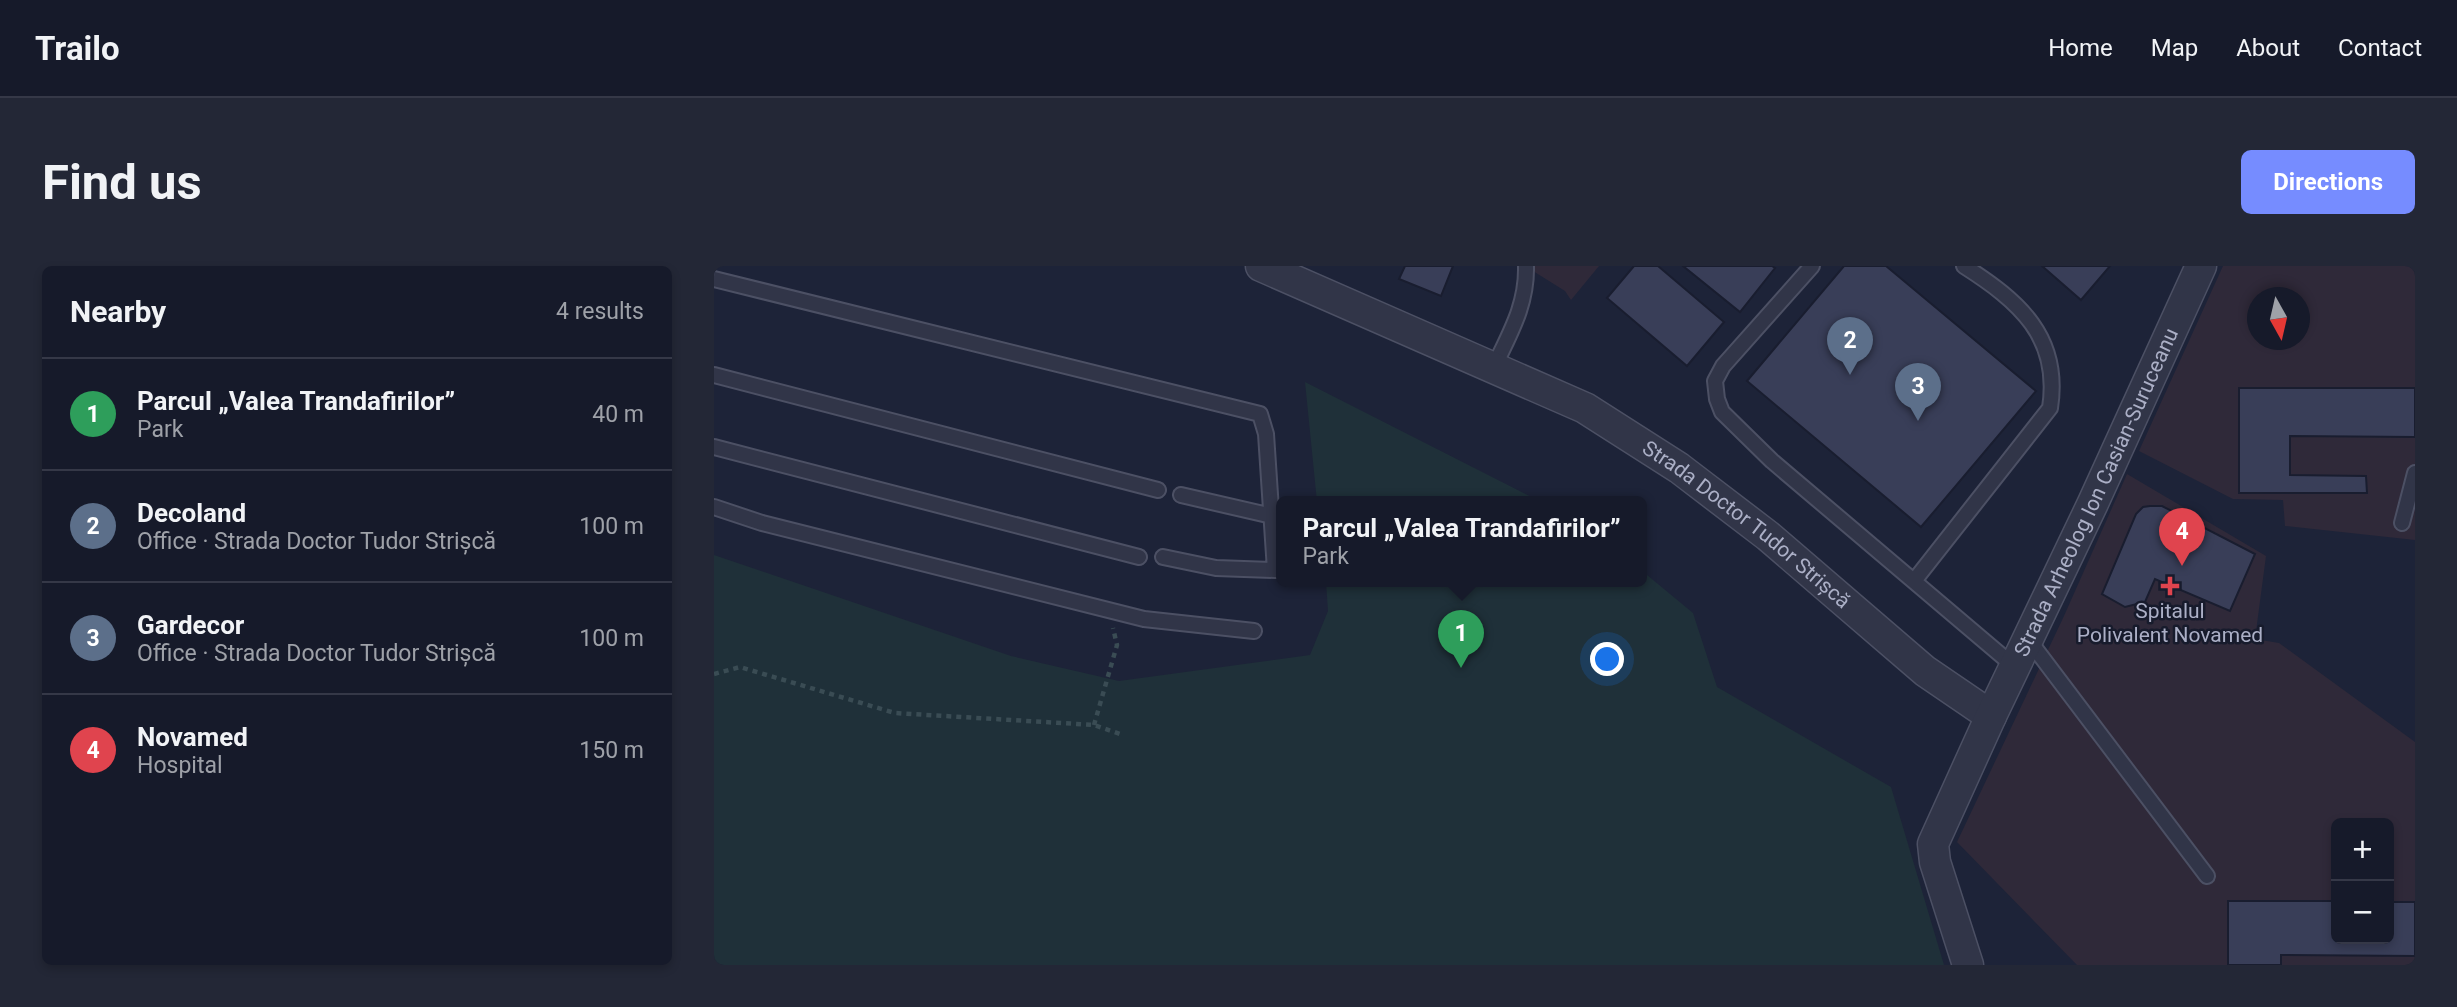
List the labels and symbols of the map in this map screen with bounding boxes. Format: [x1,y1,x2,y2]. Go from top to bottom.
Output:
north arrow [2247,287,2310,350]
pin: 2 [1827,317,1873,375]
street label: Strada Arheolog Ion Casian-Suruceanu [2009,324,2183,660]
pin: 3 [1895,363,1941,421]
street label: Strada Doctor Tudor Strișcă [1638,436,1855,613]
pin: 4 [2159,508,2205,566]
marker: Spitalul Polivalent Novamed [2160,576,2180,596]
place label: Spitalul Polivalent Novamed [2077,599,2263,647]
pin: 1 [1438,610,1484,668]
your location [1590,642,1624,676]

